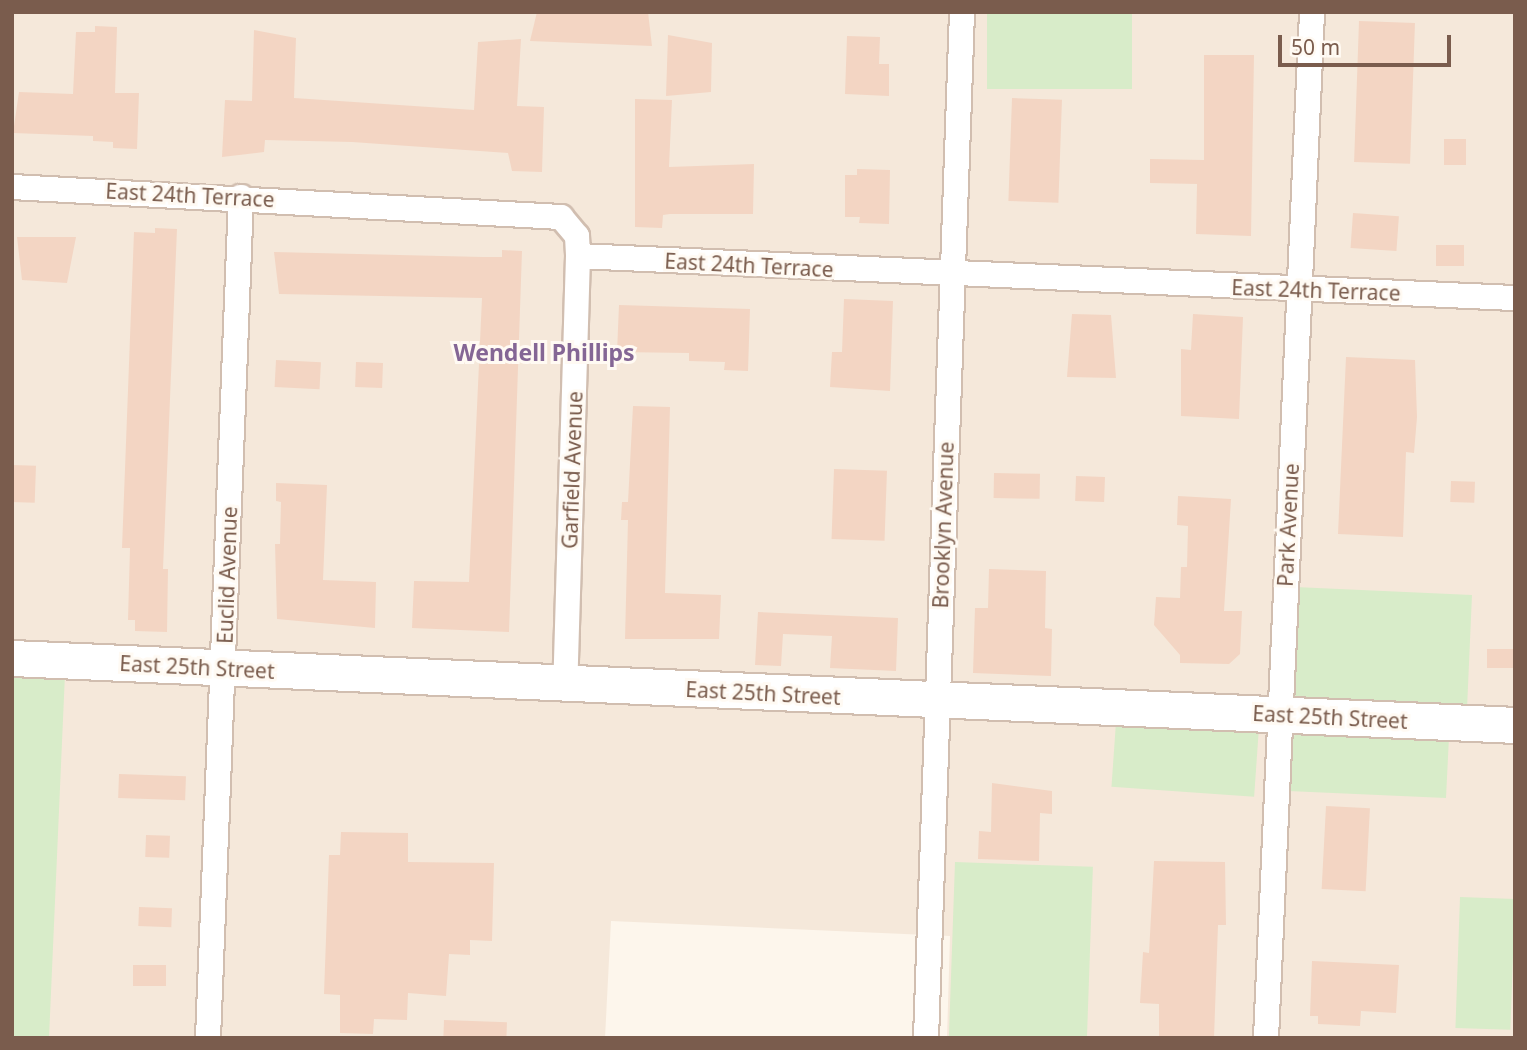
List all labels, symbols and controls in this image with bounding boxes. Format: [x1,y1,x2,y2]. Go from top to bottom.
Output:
scale bar [1282,21,1455,65]
text: 50 m [1291,33,1340,61]
street label: East 24th Terrace [105,178,275,212]
street label: East 24th Terrace [664,248,834,282]
street label: East 24th Terrace [1231,274,1401,306]
district label: Wendell Phillips [453,338,635,366]
street label: Garfield Avenue [557,391,587,549]
street label: Brooklyn Avenue [927,441,959,609]
street label: Park Avenue [1272,463,1304,587]
street label: Euclid Avenue [212,506,242,644]
street label: East 25th Street [119,650,275,684]
street label: East 25th Street [685,676,841,710]
street label: East 25th Street [1252,700,1408,734]

